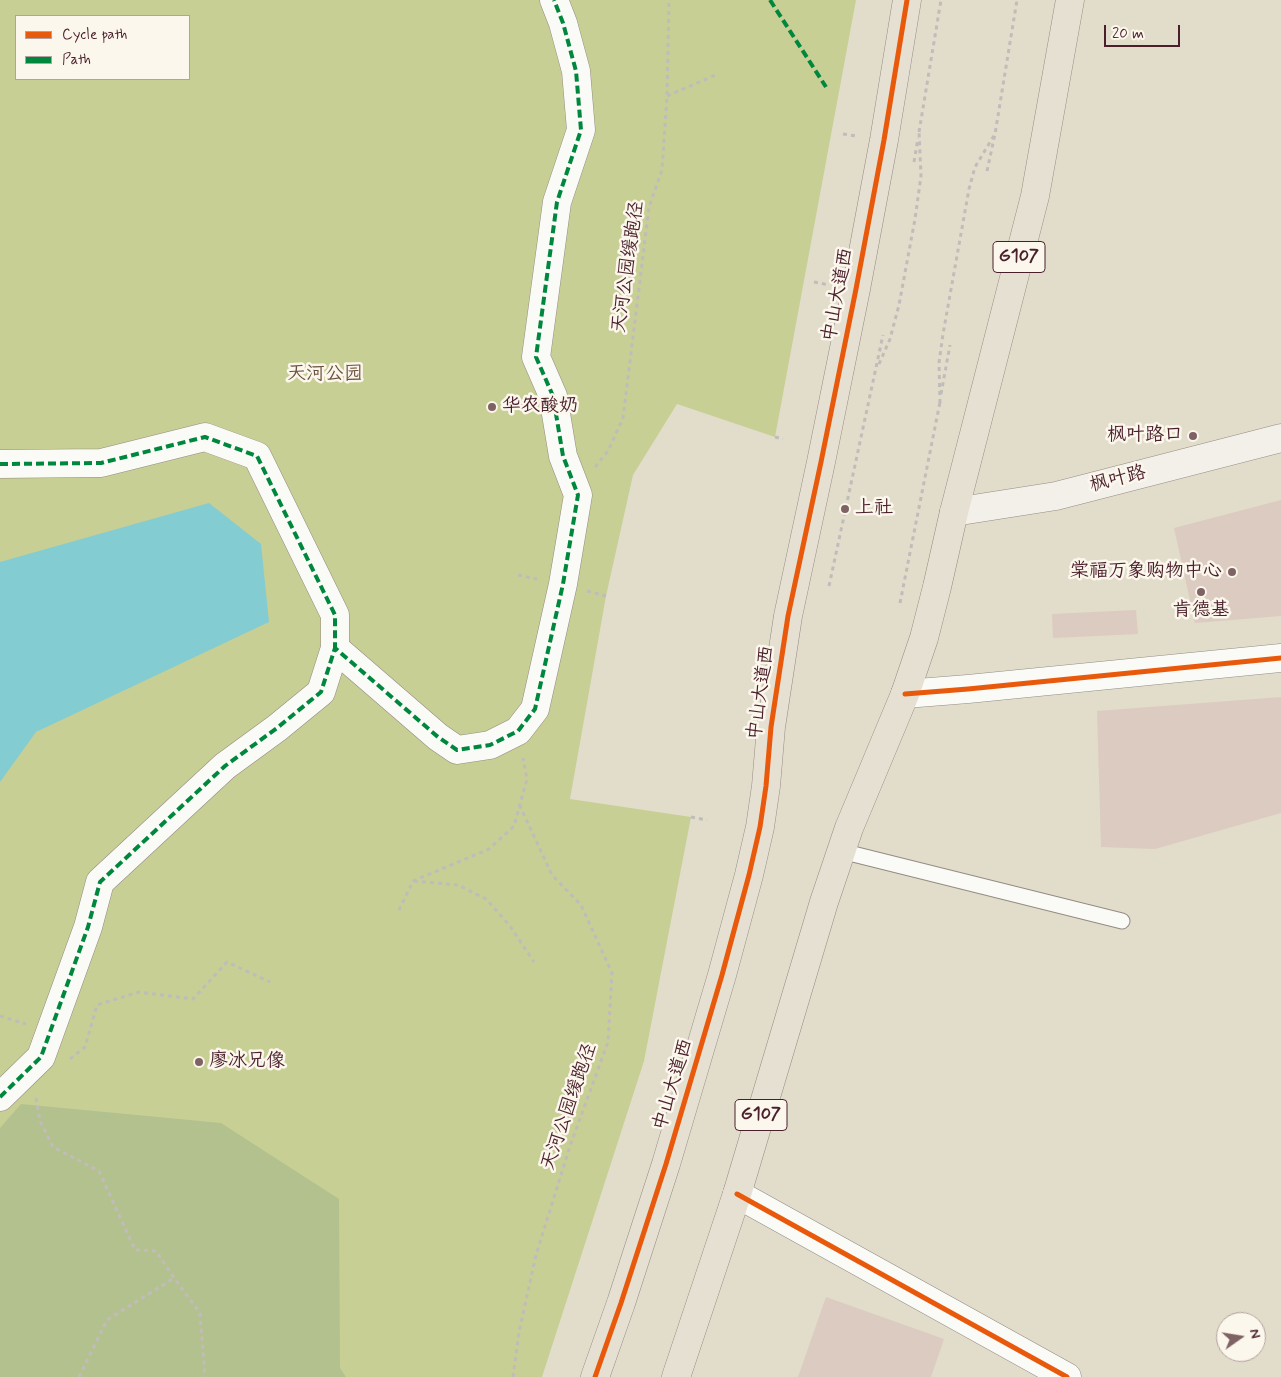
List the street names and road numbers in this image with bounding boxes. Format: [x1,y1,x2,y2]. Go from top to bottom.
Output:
street label: 天河公园缓跑径 [608,200,650,334]
road number: G107 [993,242,1045,272]
street label: 中山大道西 [819,246,859,344]
street label: 枫叶路 [1088,462,1148,498]
street label: 中山大道西 [744,644,780,742]
street label: 中山大道西 [649,1036,699,1134]
street label: 天河公园缓跑径 [538,1040,602,1174]
road number: G107 [735,1100,787,1130]

